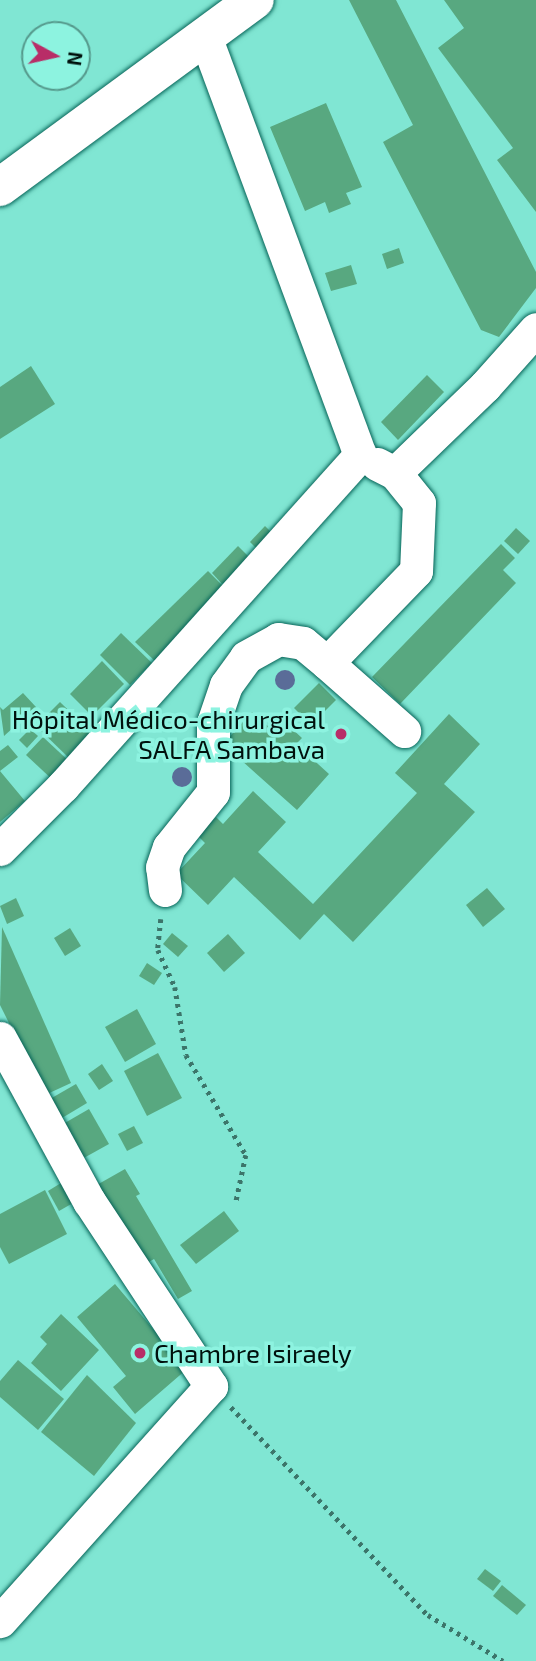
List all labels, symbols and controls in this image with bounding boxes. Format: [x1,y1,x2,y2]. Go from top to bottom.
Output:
north arrow [21,21,91,91]
text: N [63,50,88,67]
place label: Hôpital Médico-chirurgical SALFA Sambava [11,703,325,764]
marker: Hôpital Médico-chirurgical SALFA Sambava [331,724,351,744]
place label: Chambre Isiraely [154,1337,352,1369]
marker: Chambre Isiraely [132,1345,148,1361]

